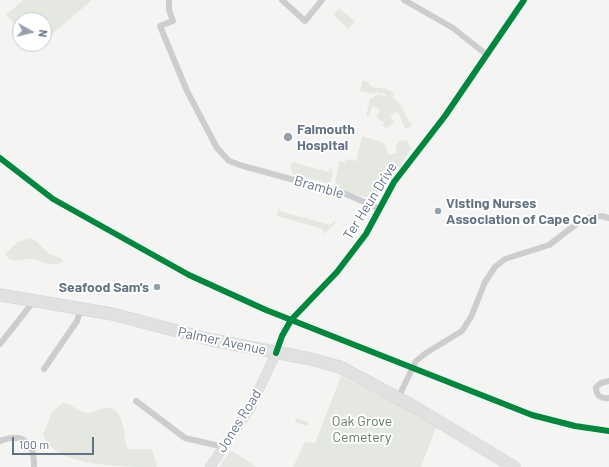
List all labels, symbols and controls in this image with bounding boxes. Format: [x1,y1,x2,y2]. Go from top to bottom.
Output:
north arrow [12,12,52,52]
text: N [36,29,50,38]
place label: Falmouth Hospital [297,121,355,154]
marker: Falmouth Hospital [282,131,294,143]
street label: Ter Heun Drive [340,159,400,243]
street label: Bramble [292,172,346,202]
place label: Visting Nurses Association of Cape Cod [446,195,597,228]
marker: Visting Nurses Association of Cape Cod [433,206,443,216]
place label: Seafood Sam's [59,279,149,295]
marker: Seafood Sam's [152,282,162,292]
street label: Palmer Avenue [176,323,268,359]
street label: Jones Road [213,386,265,456]
park label: Oak Grove Cemetery [332,413,392,446]
scale bar [14,429,96,455]
text: 100 m [19,437,49,451]

